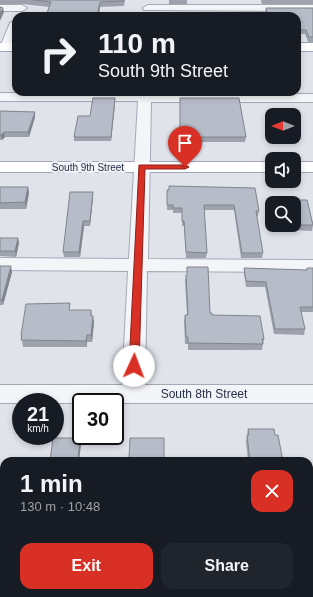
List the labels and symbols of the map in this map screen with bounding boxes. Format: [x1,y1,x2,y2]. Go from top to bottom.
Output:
north arrow [265,108,301,144]
pin [168,126,202,167]
street label: South 9th Street [52,162,124,173]
position arrow [113,345,155,387]
street label: South 8th Street [161,387,248,401]
speed limit sign: 30 [72,393,124,445]

